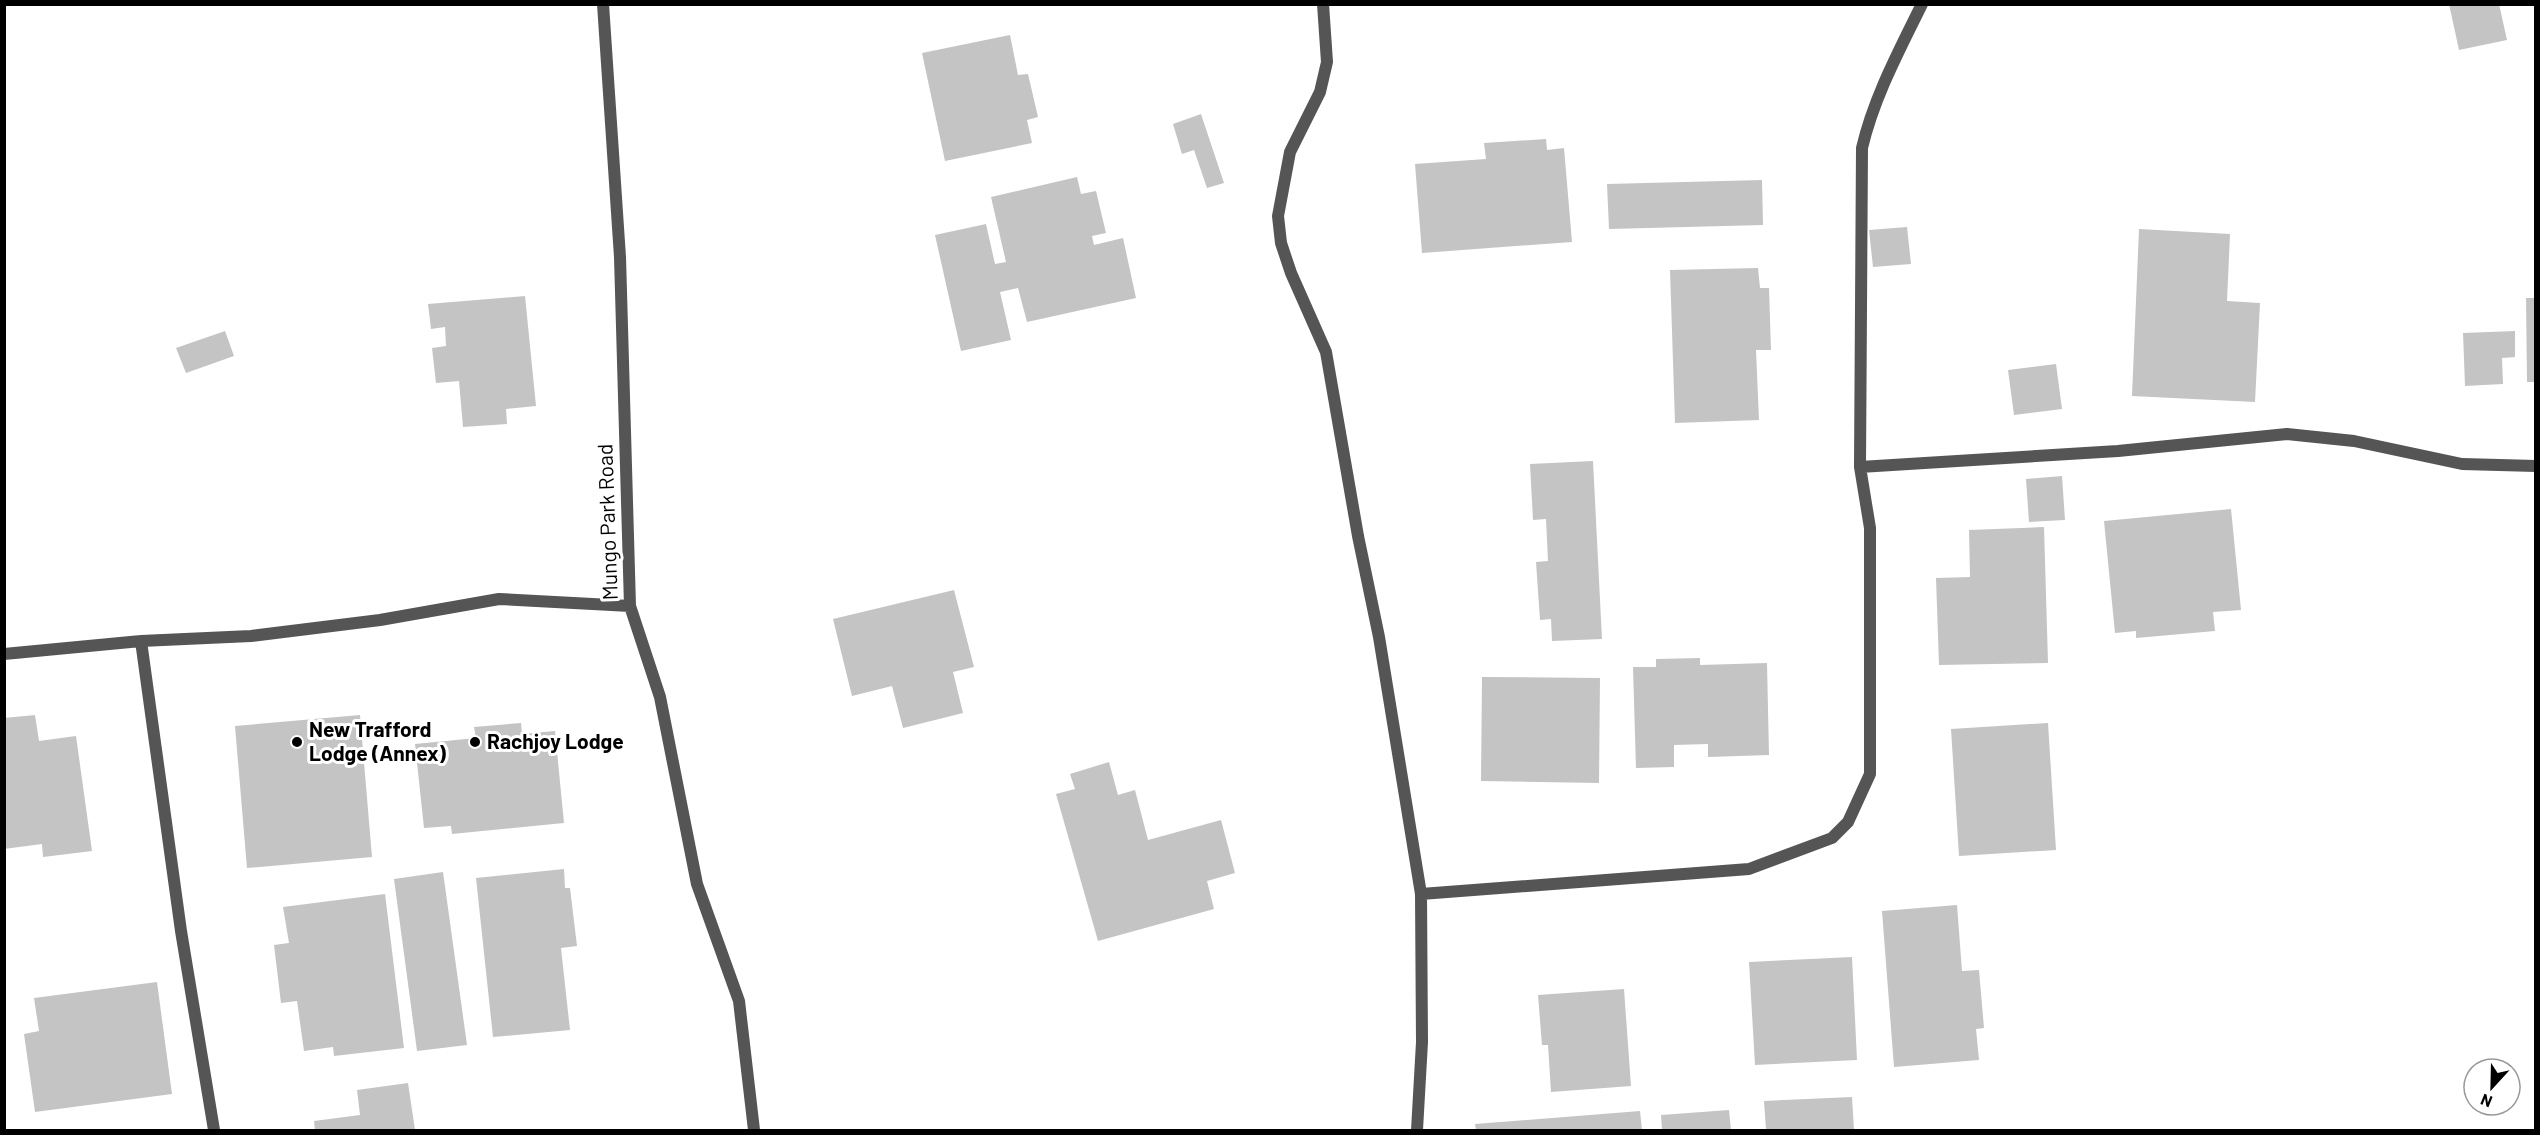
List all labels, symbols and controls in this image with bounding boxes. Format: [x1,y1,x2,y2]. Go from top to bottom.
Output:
street label: Mungo Park Road [591,443,622,601]
place label: New Trafford Lodge (Annex) [309,716,446,765]
place label: Rachjoy Lodge [487,728,624,753]
marker: New Trafford Lodge (Annex) [290,735,304,749]
marker: Rachjoy Lodge [468,735,482,749]
north arrow [2462,1057,2522,1117]
text: N [2478,1091,2495,1112]

